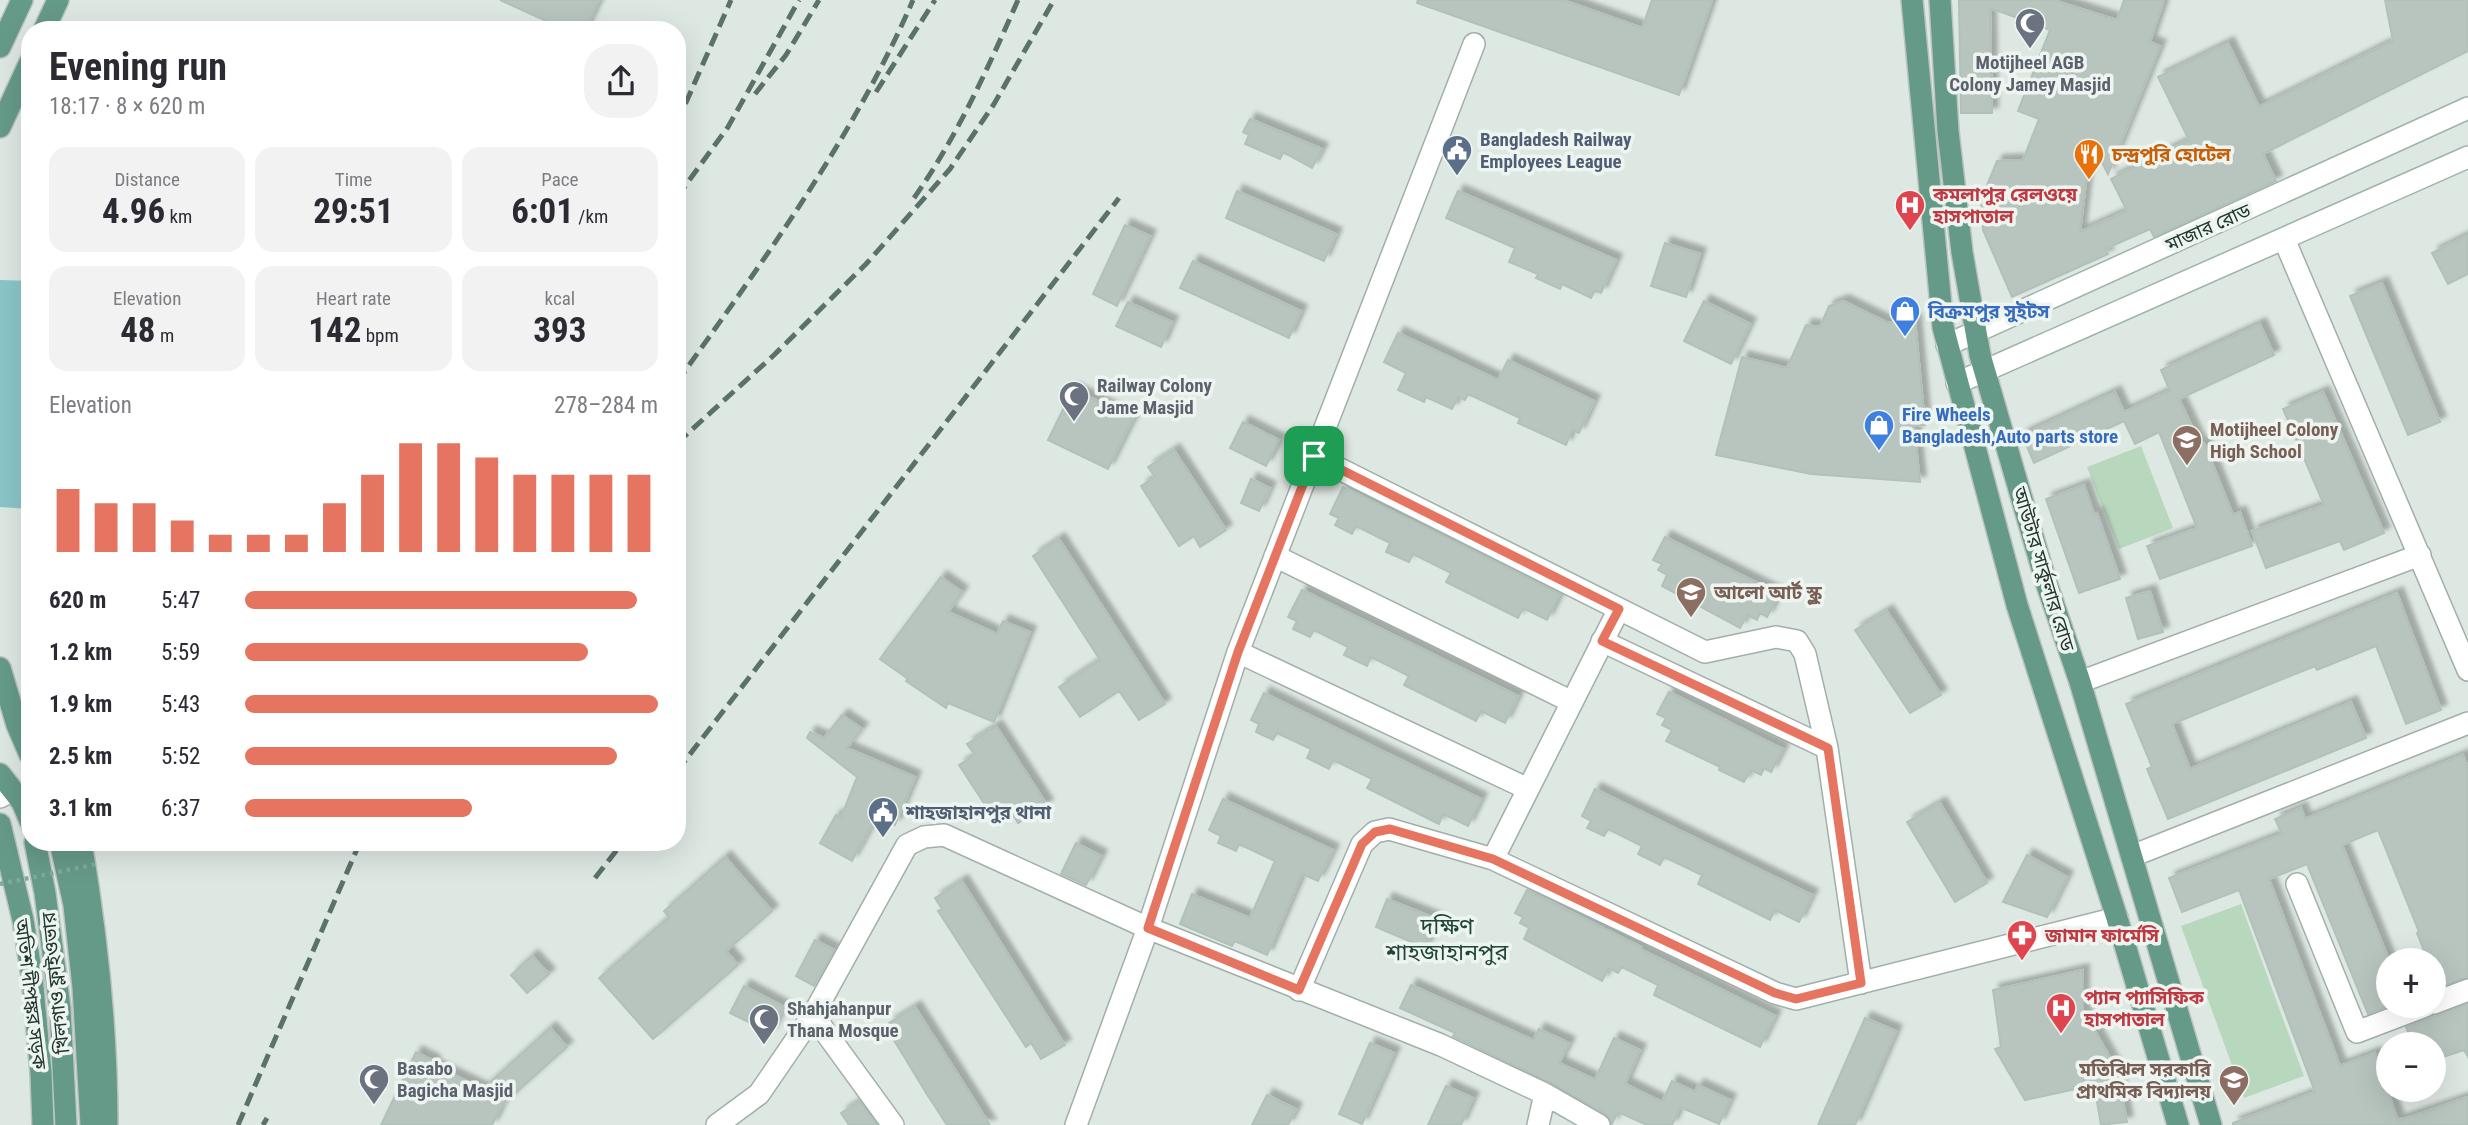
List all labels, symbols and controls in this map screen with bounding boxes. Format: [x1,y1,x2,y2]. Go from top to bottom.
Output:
mosque icon: Motijheel AGB Colony Jamey Masjid [2013,6,2047,50]
button: share [584,44,658,118]
text: Evening run [49,45,227,89]
place label: Motijheel AGB Colony Jamey Masjid [1949,51,2111,96]
text: 18:17 · 8 × 620 m [49,93,205,120]
place label: Bangladesh Railway Employees League [1480,128,1632,173]
public building icon: Bangladesh Railway Employees League [1440,133,1474,177]
restaurant icon: চন্দ্রপুরি হোটেল [2072,137,2106,181]
place label: চন্দ্রপুরি হোটেল [2111,143,2231,166]
text: Distance [114,168,180,191]
text: Time [335,168,372,191]
text: Pace [541,168,578,191]
place label: কমলাপুর রেলওয়ে হাসপাতাল [1932,183,2077,228]
hospital icon: কমলাপুর রেলওয়ে হাসপাতাল [1893,188,1927,232]
text: 4.96 [102,191,165,232]
text: 29:51 [313,191,394,232]
text: 6:01 [511,191,574,232]
street label: মাজার রোড [2161,198,2255,257]
text: km [165,205,192,228]
text: /km [574,205,608,228]
text: Elevation [113,287,181,310]
text: Heart rate [316,287,391,310]
text: kcal [545,287,575,310]
shop icon: বিক্রমপুর সুইটস [1888,294,1922,338]
place label: বিক্রমপুর সুইটস [1927,300,2050,323]
text: 48 [120,310,156,351]
text: 142 [308,310,361,351]
text: 393 [533,310,586,351]
text: m [156,324,174,347]
text: bpm [361,324,399,347]
place label: Railway Colony Jame Masjid [1097,374,1213,419]
mosque icon: Railway Colony Jame Masjid [1057,379,1091,423]
text: Elevation [49,392,132,419]
text: 278–284 m [554,392,658,419]
place label: Fire Wheels Bangladesh,Auto parts store [1902,403,2118,448]
shop icon: Fire Wheels Bangladesh,Auto parts store [1862,408,1896,452]
place label: Motijheel Colony High School [2210,418,2339,463]
school or university icon: Motijheel Colony High School [2170,423,2204,467]
pin [1284,426,1344,486]
icon: arrive [1295,437,1333,475]
street label: আউটার সার্কুলার রোড [2007,483,2080,654]
school or university icon: আলো আর্ট স্কুল [1674,575,1708,619]
place label: আলো আর্ট স্কুল [1713,580,1822,605]
text: 620 m [49,587,106,614]
text: 5:47 [161,587,200,614]
text: 1.2 km [49,639,112,666]
text: 5:59 [161,639,200,666]
text: 1.9 km [49,691,112,718]
text: 5:43 [161,691,200,718]
text: 2.5 km [49,743,112,770]
text: 5:52 [161,743,200,770]
text: 3.1 km [49,795,112,822]
text: 6:37 [161,795,200,822]
public building icon: শাহজাহানপুর থানা [866,795,900,839]
place label: শাহজাহানপুর থানা [905,801,1052,824]
street label: খিলগাও ফ্লাইওভার [37,910,74,1056]
district label: দক্ষিণ শাহজাহানপুর [1385,913,1509,966]
street label: অতিশ দীপঙ্কর সড়ক [10,917,51,1071]
pharmacy icon: জামান ফার্মেসি [2005,918,2039,962]
place label: জামান ফার্মেসি [2044,924,2160,947]
map controls [2376,948,2446,1102]
button: + [2376,948,2446,1018]
place label: প্যান প্যাসিফিক হাসপাতাল [2083,986,2204,1031]
hospital icon: প্যান প্যাসিফিক হাসপাতাল [2044,991,2078,1035]
place label: Shahjahanpur Thana Mosque [787,997,899,1042]
mosque icon: Shahjahanpur Thana Mosque [747,1002,781,1046]
button: − [2376,1032,2446,1102]
place label: Basabo Bagicha Masjid [397,1057,513,1102]
place label: মতিঝিল সরকারি প্রাথমিক বিদ্যালয় [2076,1058,2212,1103]
mosque icon: Basabo Bagicha Masjid [357,1062,391,1106]
school or university icon: মতিঝিল সরকারি প্রাথমিক বিদ্যালয় [2217,1063,2251,1107]

